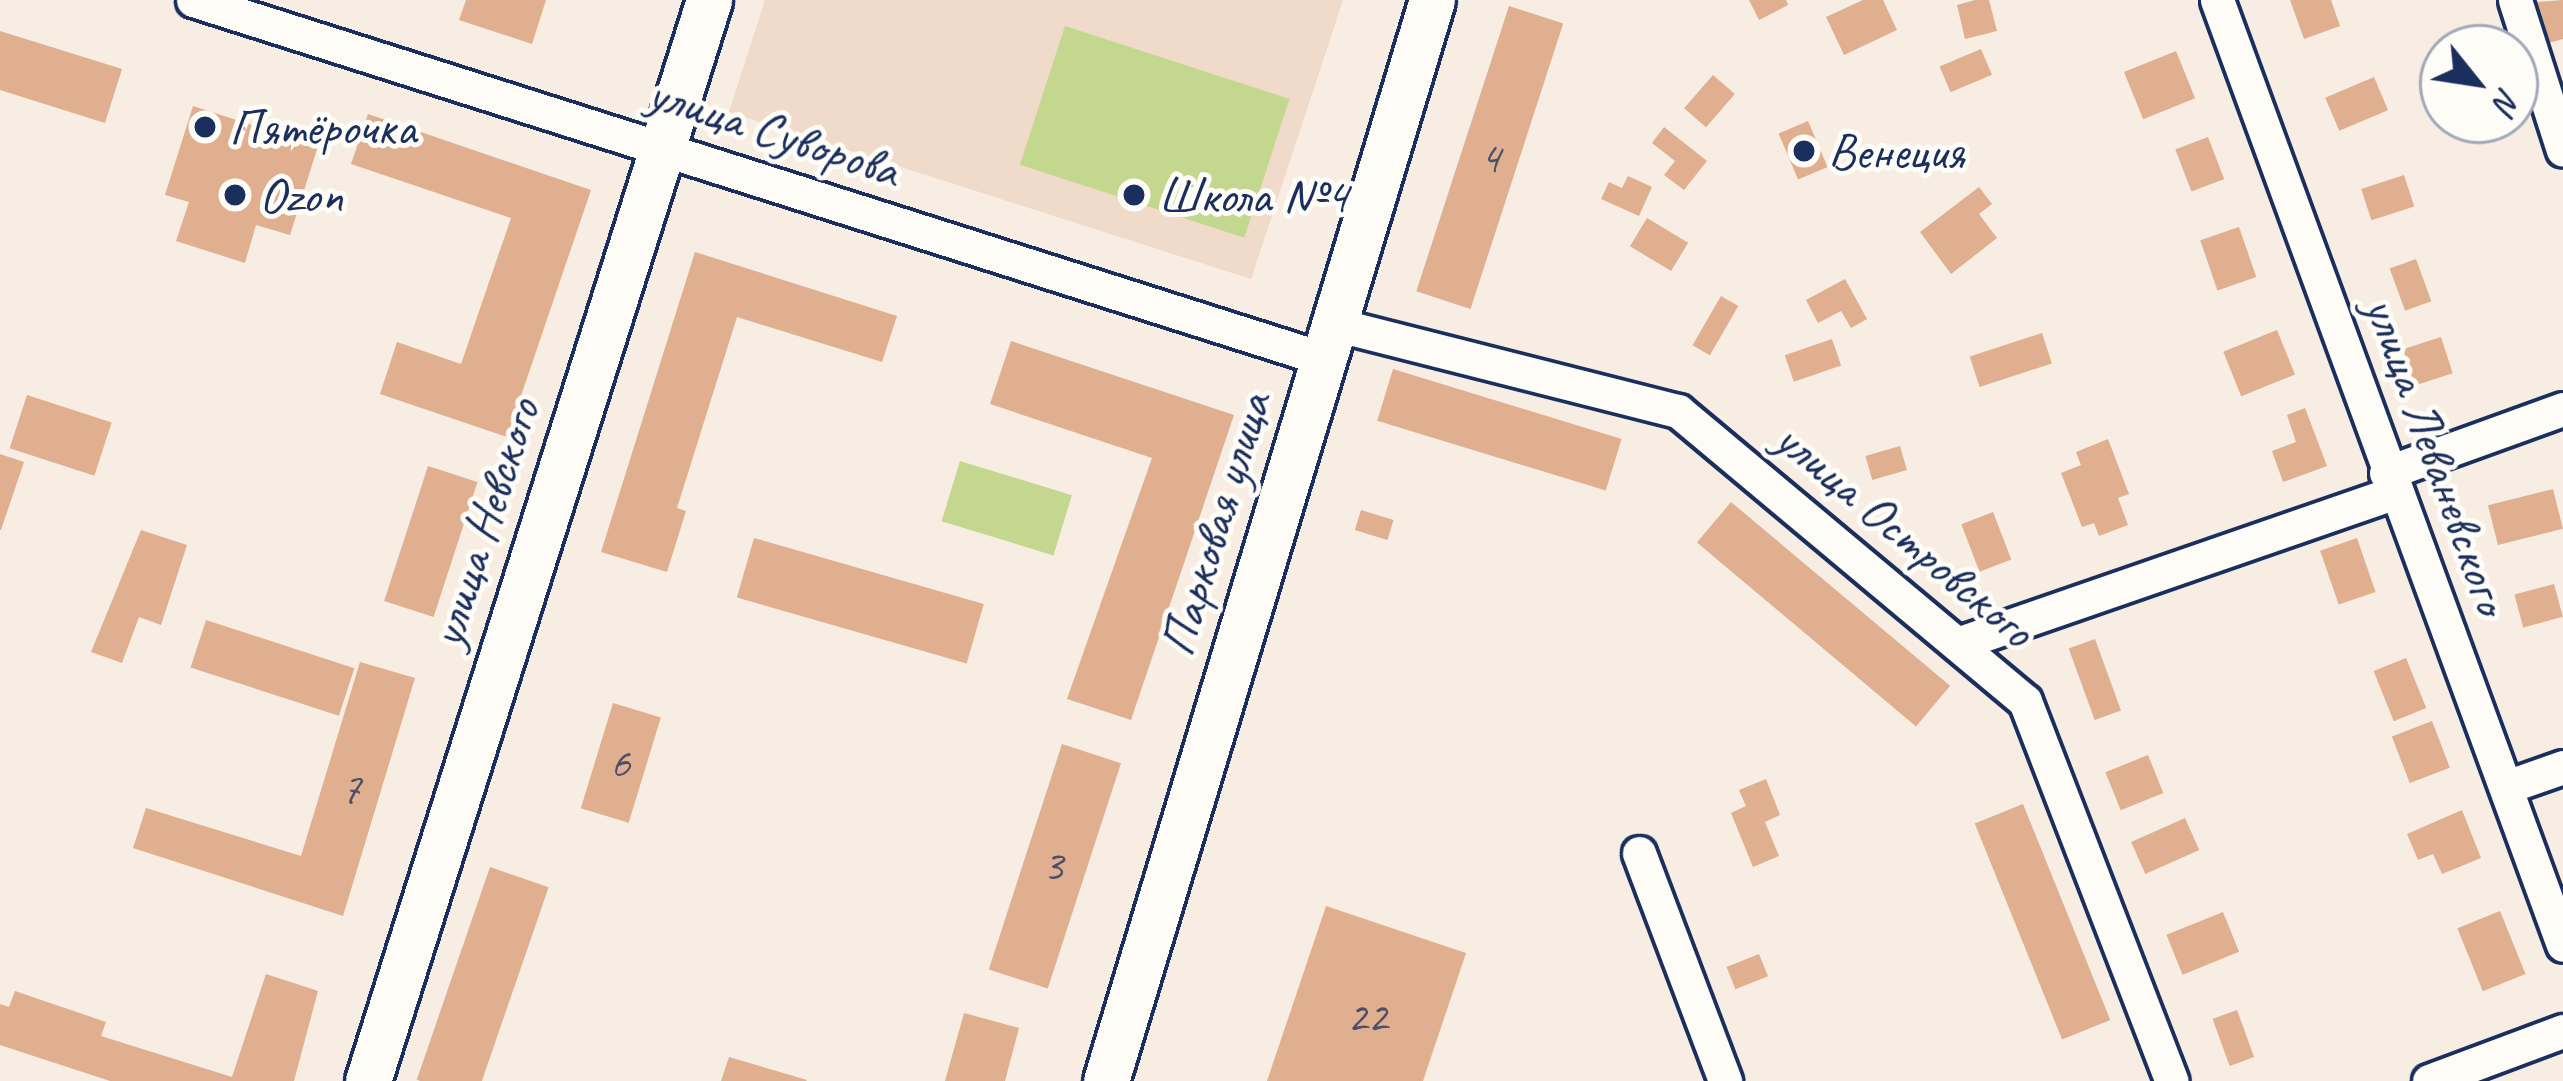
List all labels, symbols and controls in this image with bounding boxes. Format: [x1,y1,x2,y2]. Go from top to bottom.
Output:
north arrow [2419,24,2539,144]
street label: улица Суворова [641,62,907,200]
text: N [2484,81,2531,120]
place label: Пятёрочка [229,96,416,158]
marker: Пятёрочка [192,114,218,140]
place label: Венеция [1828,120,1964,182]
house number: 4 [1480,131,1500,185]
marker: Венеция [1791,138,1817,164]
place label: Ozon [259,164,343,226]
place label: Школа №4 [1158,164,1348,226]
marker: Ozon [222,182,248,208]
marker: Школа №4 [1121,182,1147,208]
street label: улица Леваневского [2352,289,2522,621]
street label: Парковая улица [1146,384,1284,664]
street label: улица Невского [415,391,553,655]
street label: улица Островского [1761,406,2049,662]
house number: 6 [610,736,630,790]
house number: 7 [341,762,361,816]
house number: 3 [1043,839,1063,893]
house number: 22 [1347,990,1387,1044]

